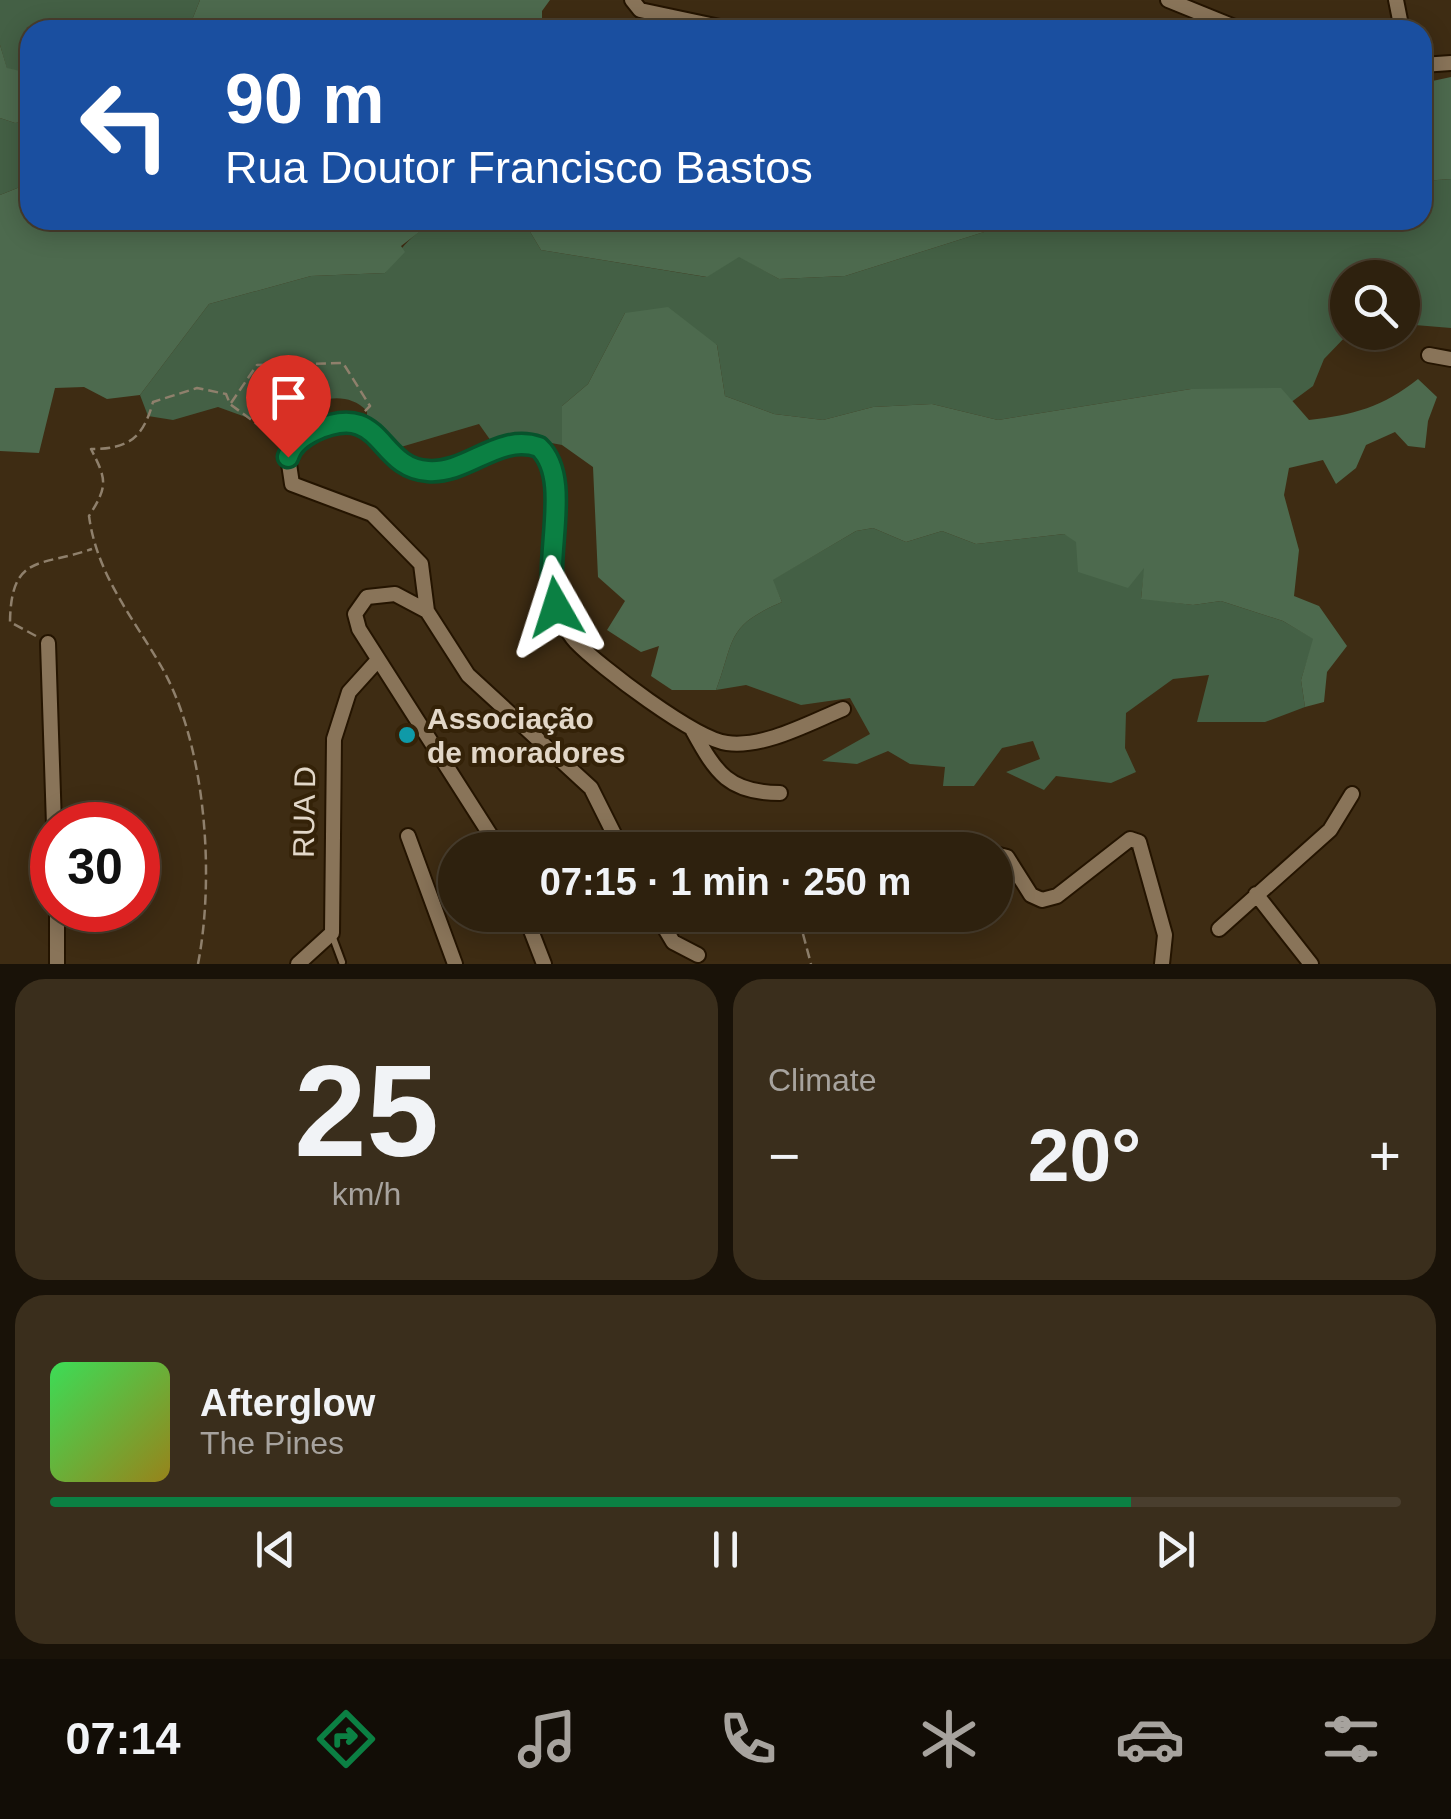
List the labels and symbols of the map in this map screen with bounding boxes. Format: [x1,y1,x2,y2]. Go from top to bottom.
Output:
pin [246,355,331,458]
position arrow [504,555,608,659]
place label: Associação de moradores [427,702,625,769]
marker: Associação de moradores [396,724,418,746]
street label: RUA D [287,766,321,858]
speed limit sign: 30 [30,802,160,932]

